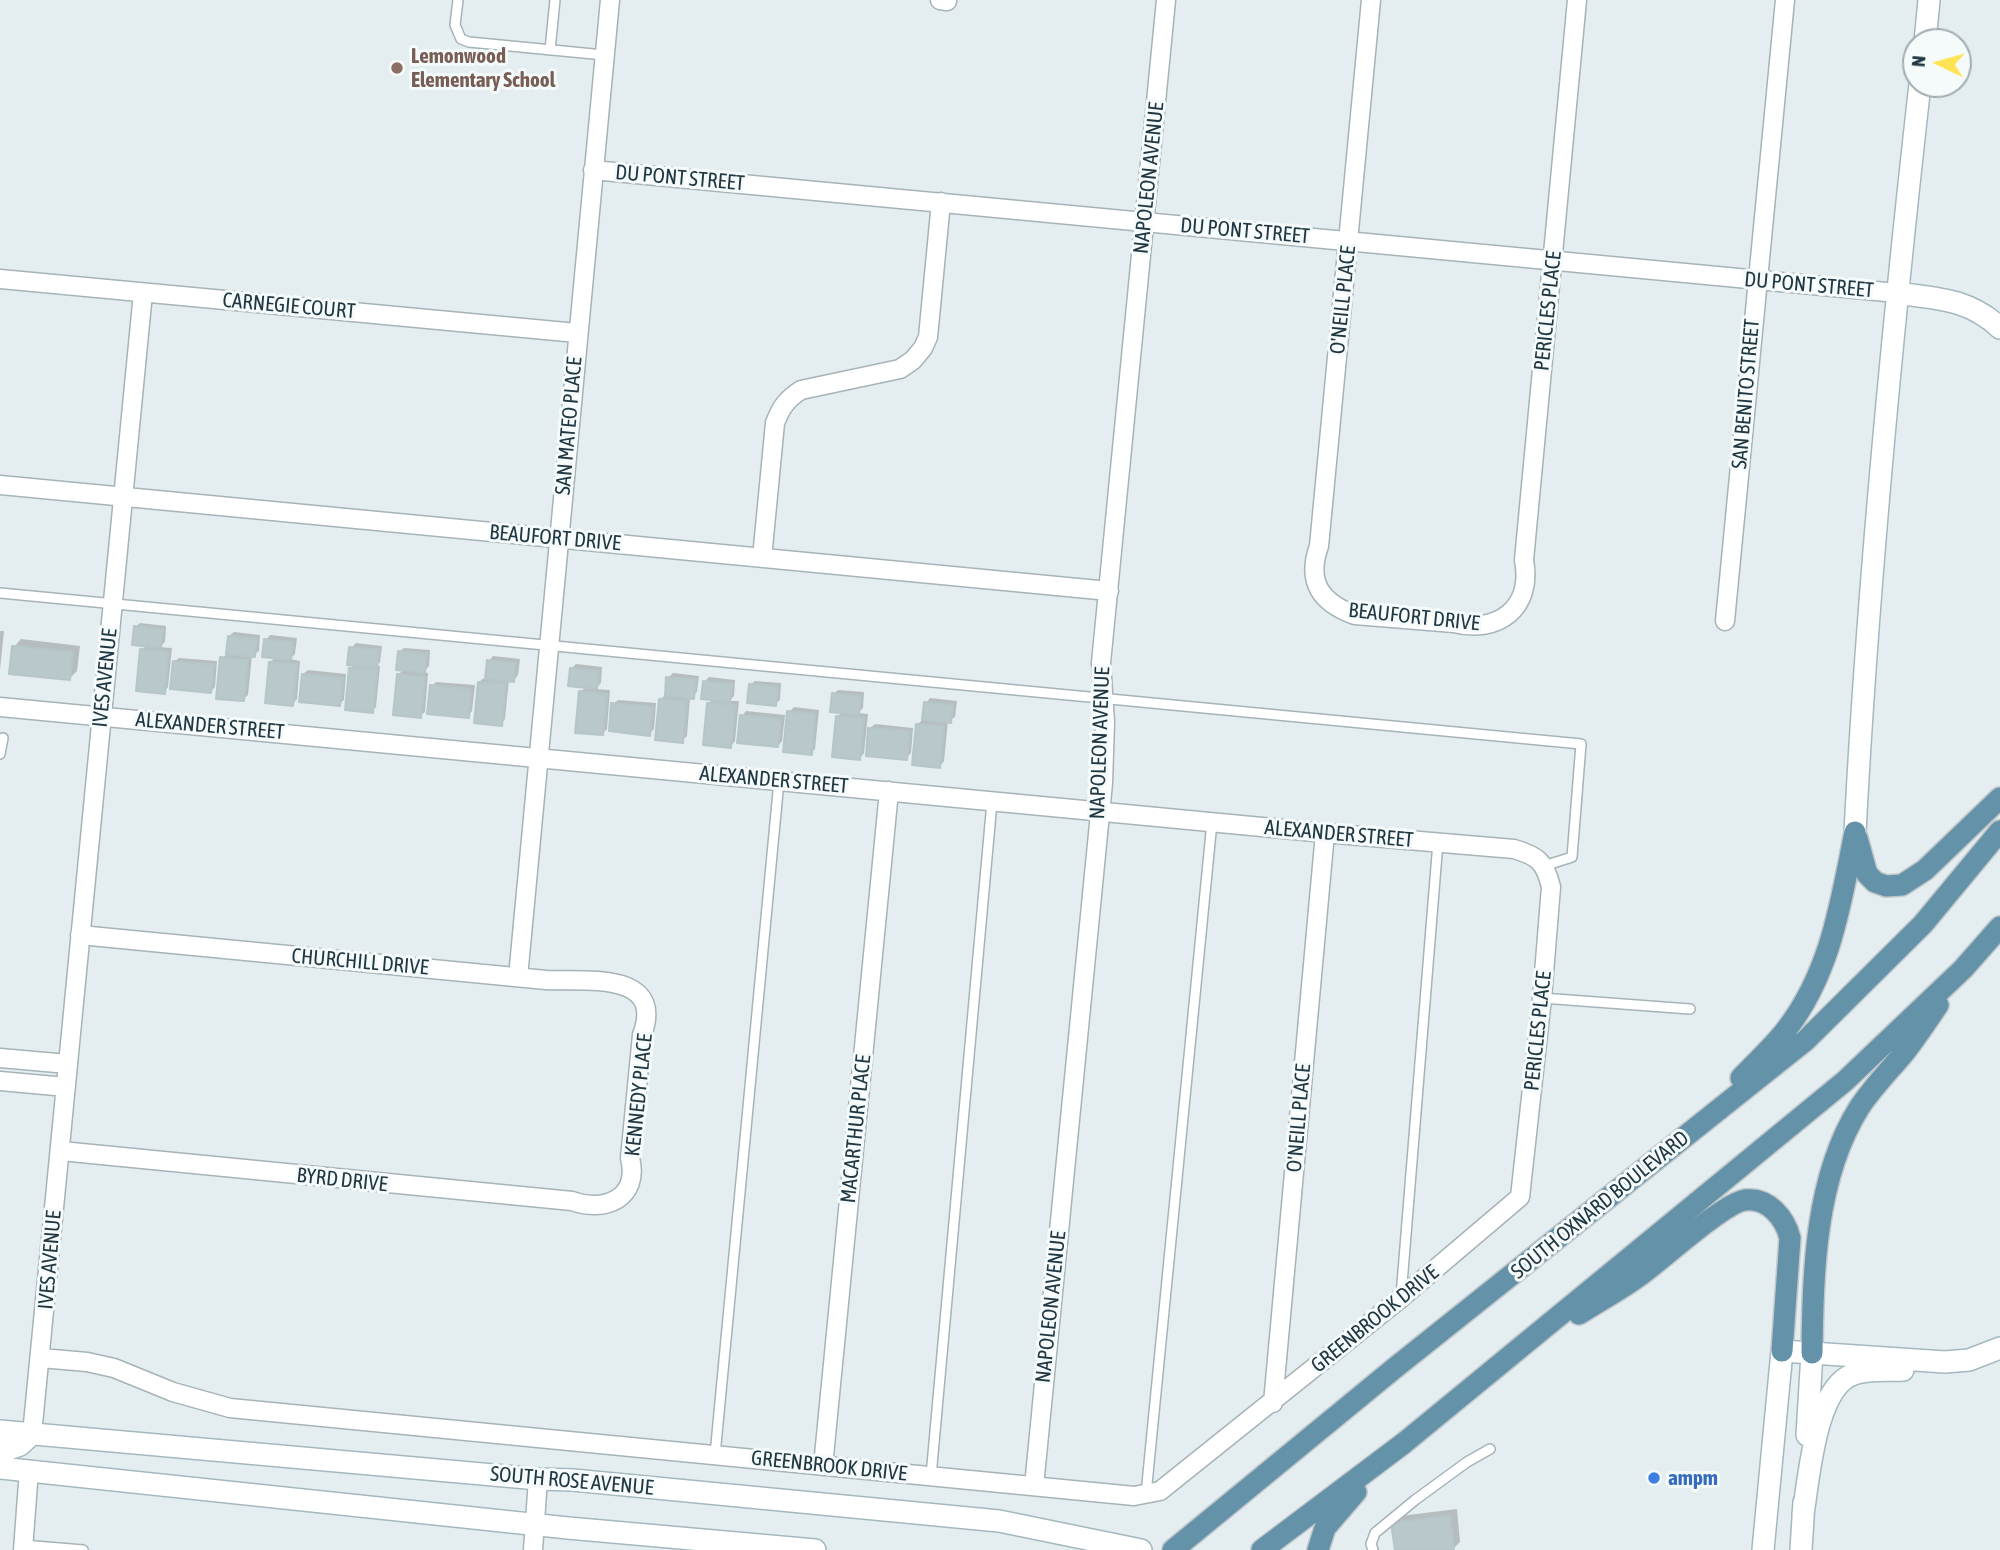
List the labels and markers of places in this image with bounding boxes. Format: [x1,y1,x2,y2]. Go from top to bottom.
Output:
place label: Lemonwood Elementary School [411,43,555,93]
marker: Lemonwood Elementary School [389,60,405,76]
place label: ampm [1668,1465,1718,1491]
marker: ampm [1646,1470,1662,1486]

